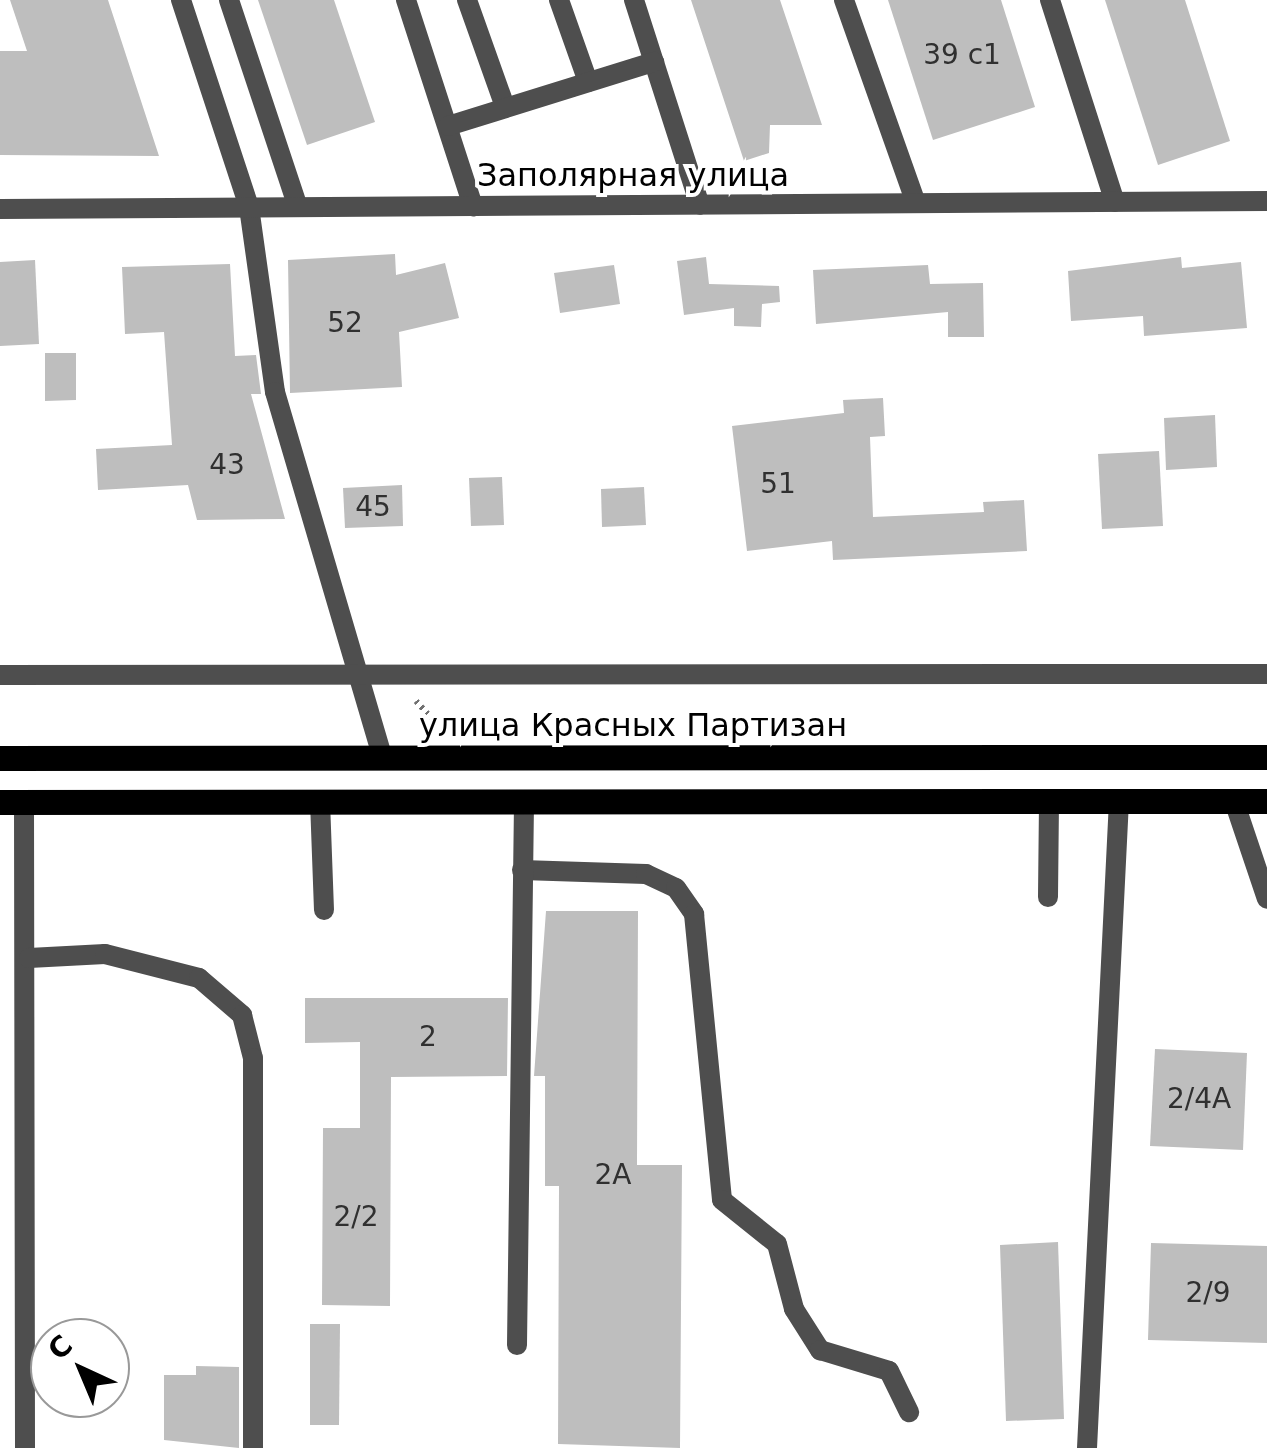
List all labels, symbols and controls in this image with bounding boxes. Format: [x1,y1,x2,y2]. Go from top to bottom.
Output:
house number: 39 с1 [923,38,1001,72]
street label: Заполярная улица [477,156,789,194]
house number: 52 [327,306,363,340]
house number: 43 [209,448,245,482]
house number: 51 [760,467,796,501]
house number: 45 [355,490,391,524]
street label: улица Красных Партизан [419,706,847,744]
house number: 2 [419,1020,437,1054]
house number: 2/4А [1167,1082,1231,1116]
house number: 2А [595,1158,631,1192]
house number: 2/2 [333,1200,379,1234]
house number: 2/9 [1185,1276,1231,1310]
north arrow [30,1318,130,1418]
text: С [41,1328,79,1367]

